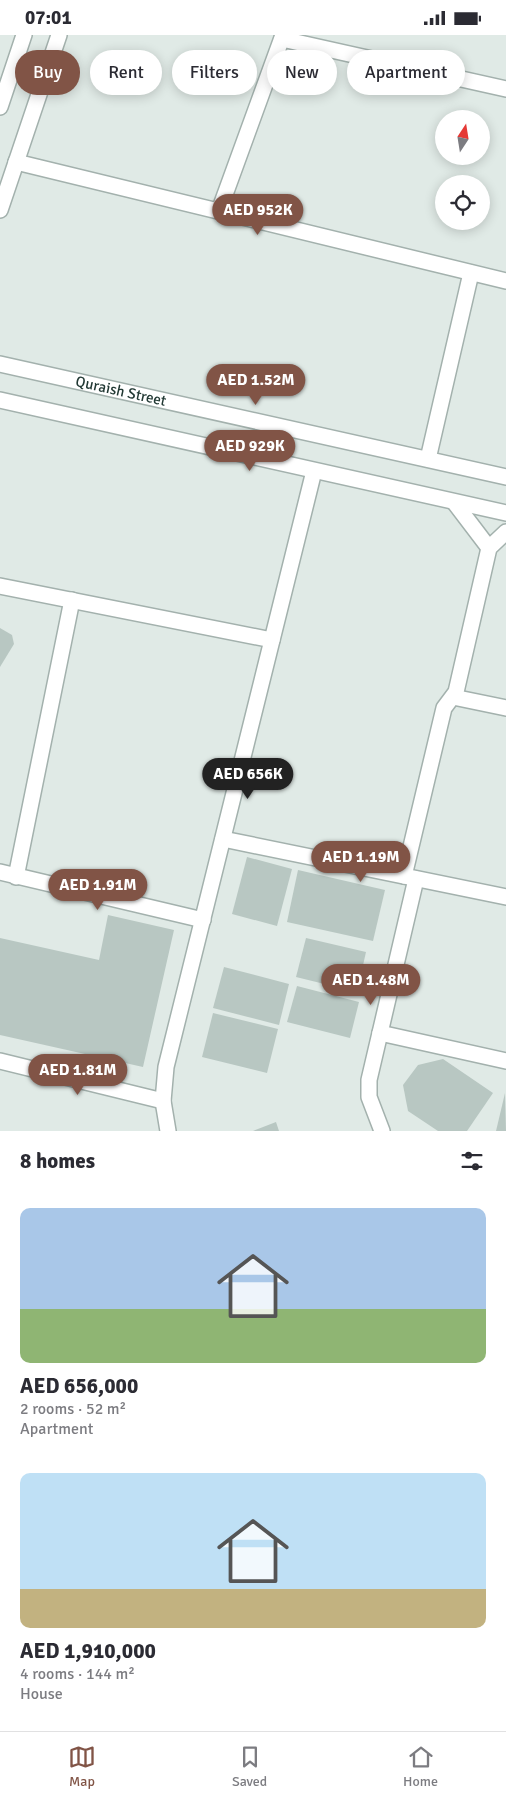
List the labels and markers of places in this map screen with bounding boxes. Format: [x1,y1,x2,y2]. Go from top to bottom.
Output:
pin: AED 952K [206,193,310,236]
pin: AED 1.52M [199,363,313,406]
pin: AED 929K [198,429,302,472]
pin: AED 656K [196,757,300,800]
pin: AED 1.19M [304,841,418,883]
pin: AED 1.91M [41,869,155,911]
pin: AED 1.48M [314,963,428,1006]
pin: AED 1.81M [21,1053,135,1096]

